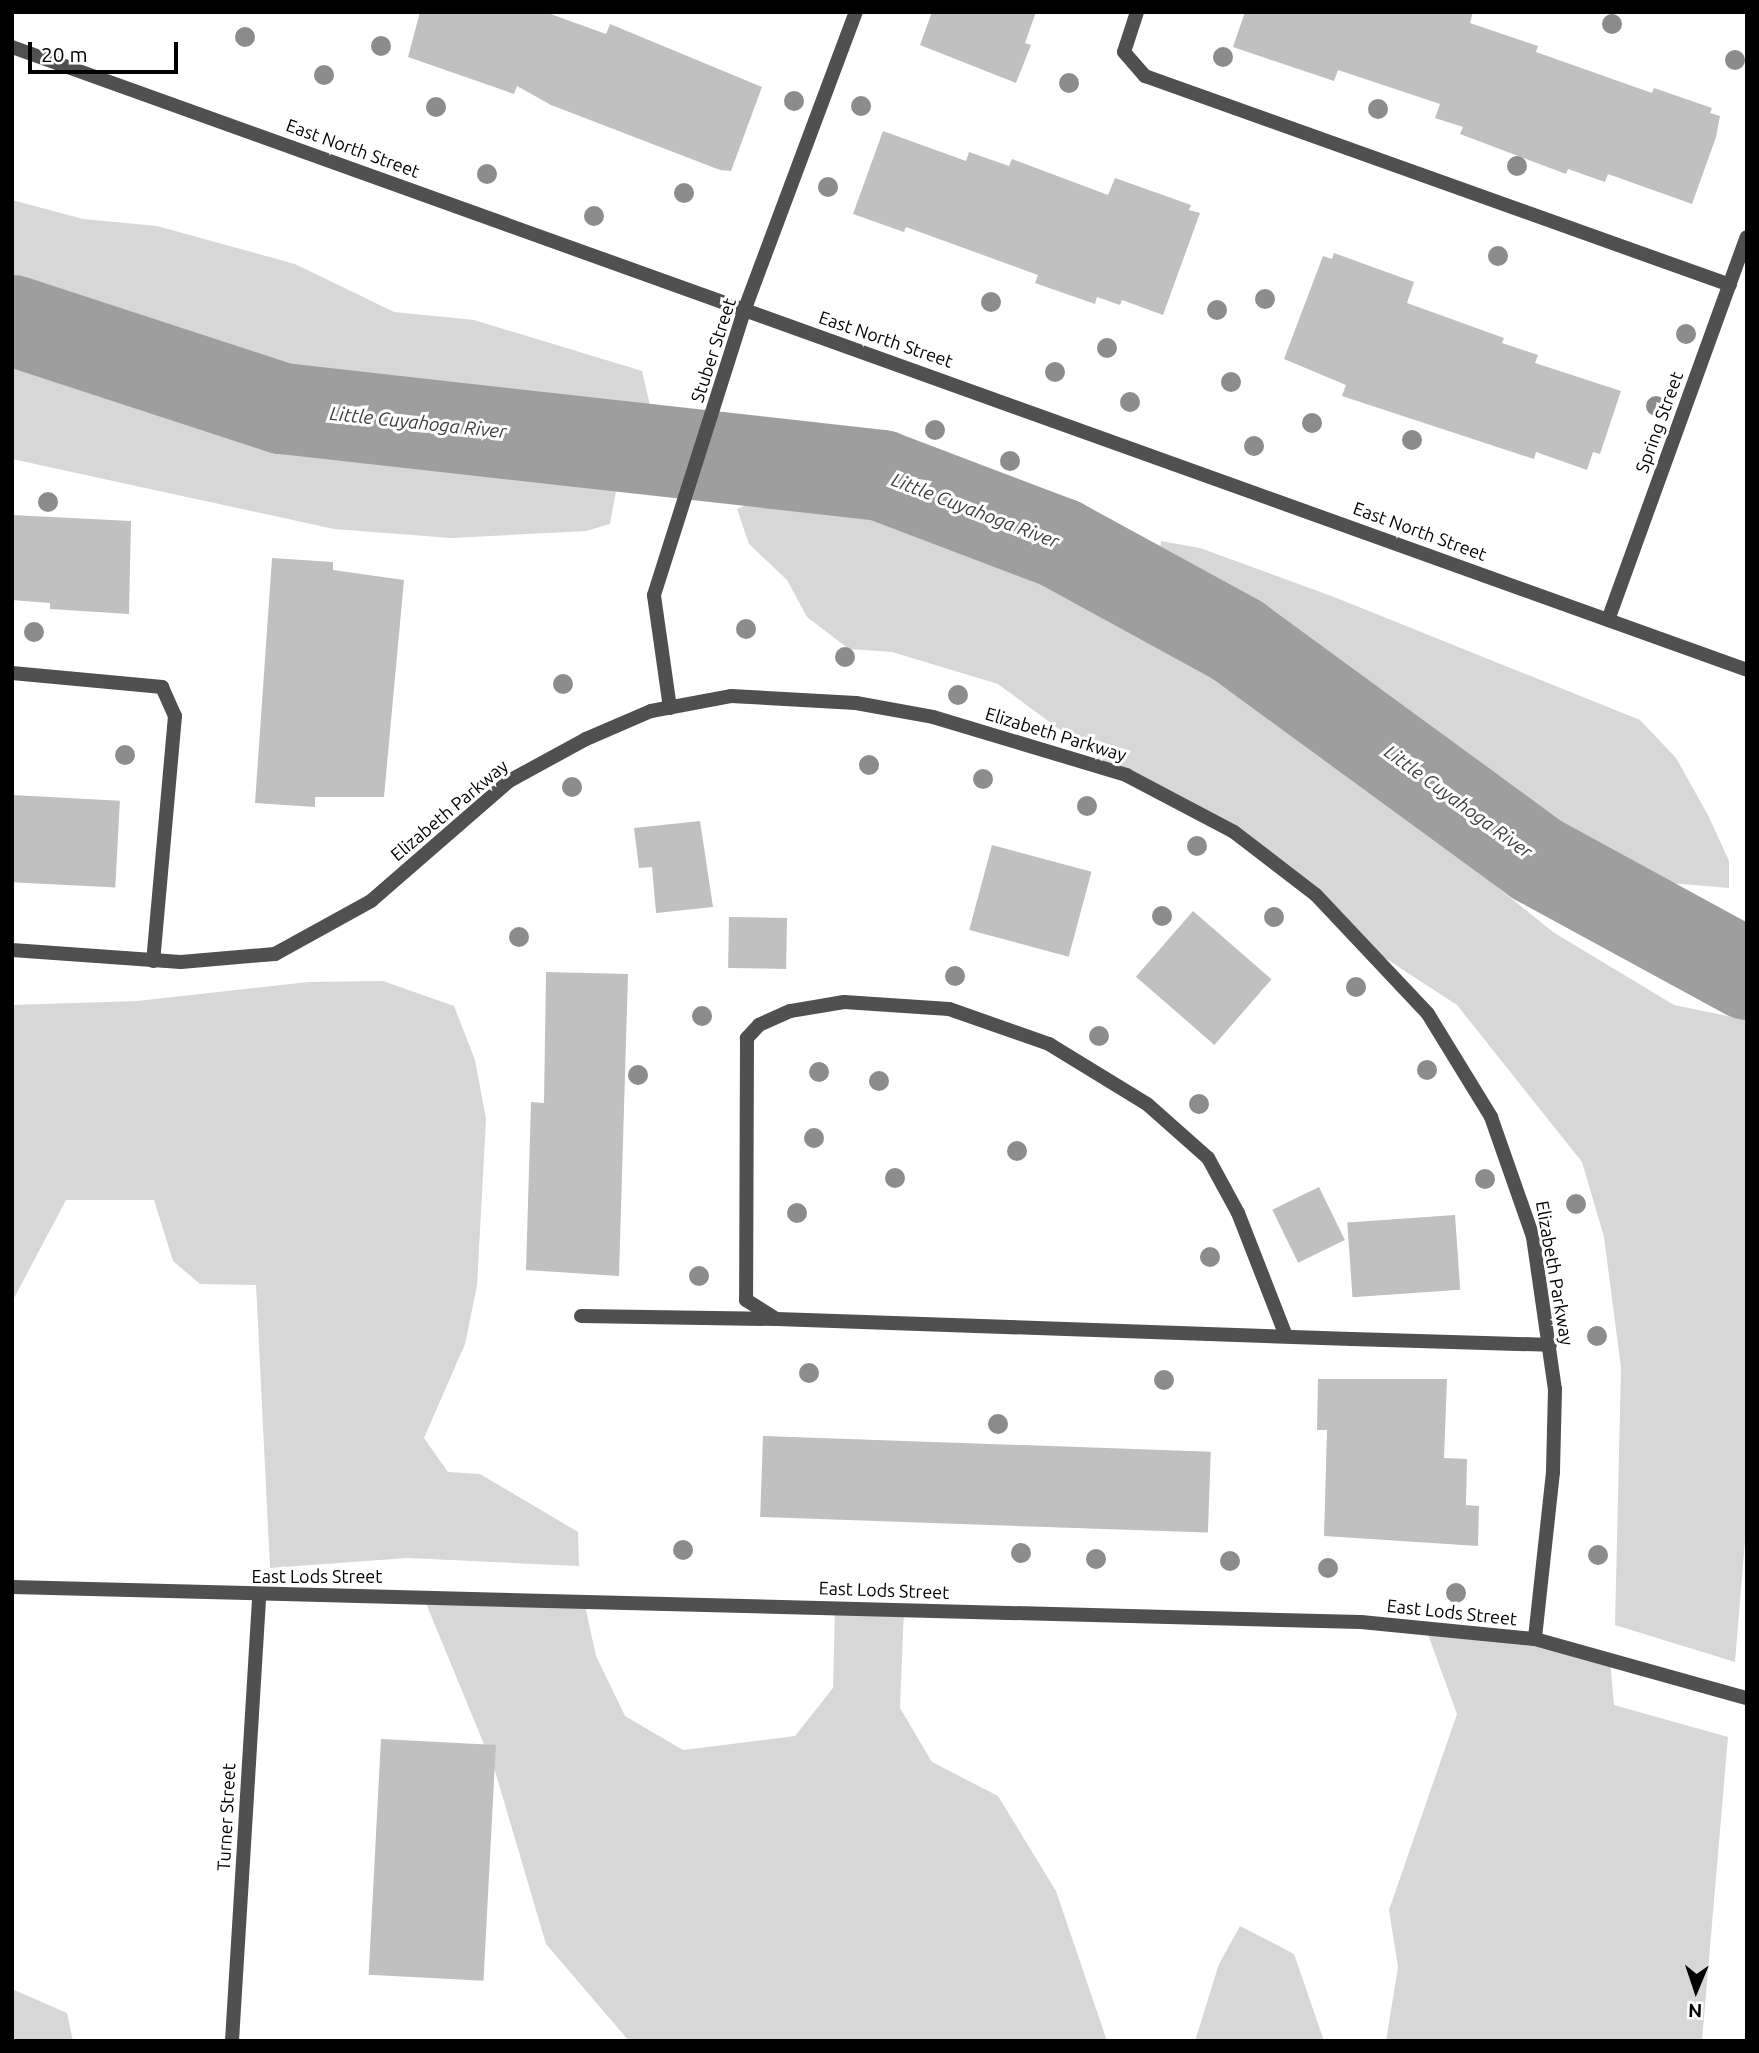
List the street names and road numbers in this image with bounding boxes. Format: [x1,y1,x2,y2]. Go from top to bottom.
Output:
street label: East North Street [283,114,423,182]
street label: Stuber Street [686,295,740,405]
street label: East North Street [816,306,956,372]
street label: Spring Street [1631,368,1687,476]
street label: East North Street [1350,497,1490,565]
street label: Elizabeth Parkway [983,702,1129,766]
street label: Elizabeth Parkway [386,755,512,865]
street label: Elizabeth Parkway [1532,1199,1578,1347]
street label: East Lods Street [252,1565,382,1587]
street label: East Lods Street [818,1577,950,1603]
street label: East Lods Street [1386,1594,1518,1630]
street label: Turner Street [212,1762,240,1872]

